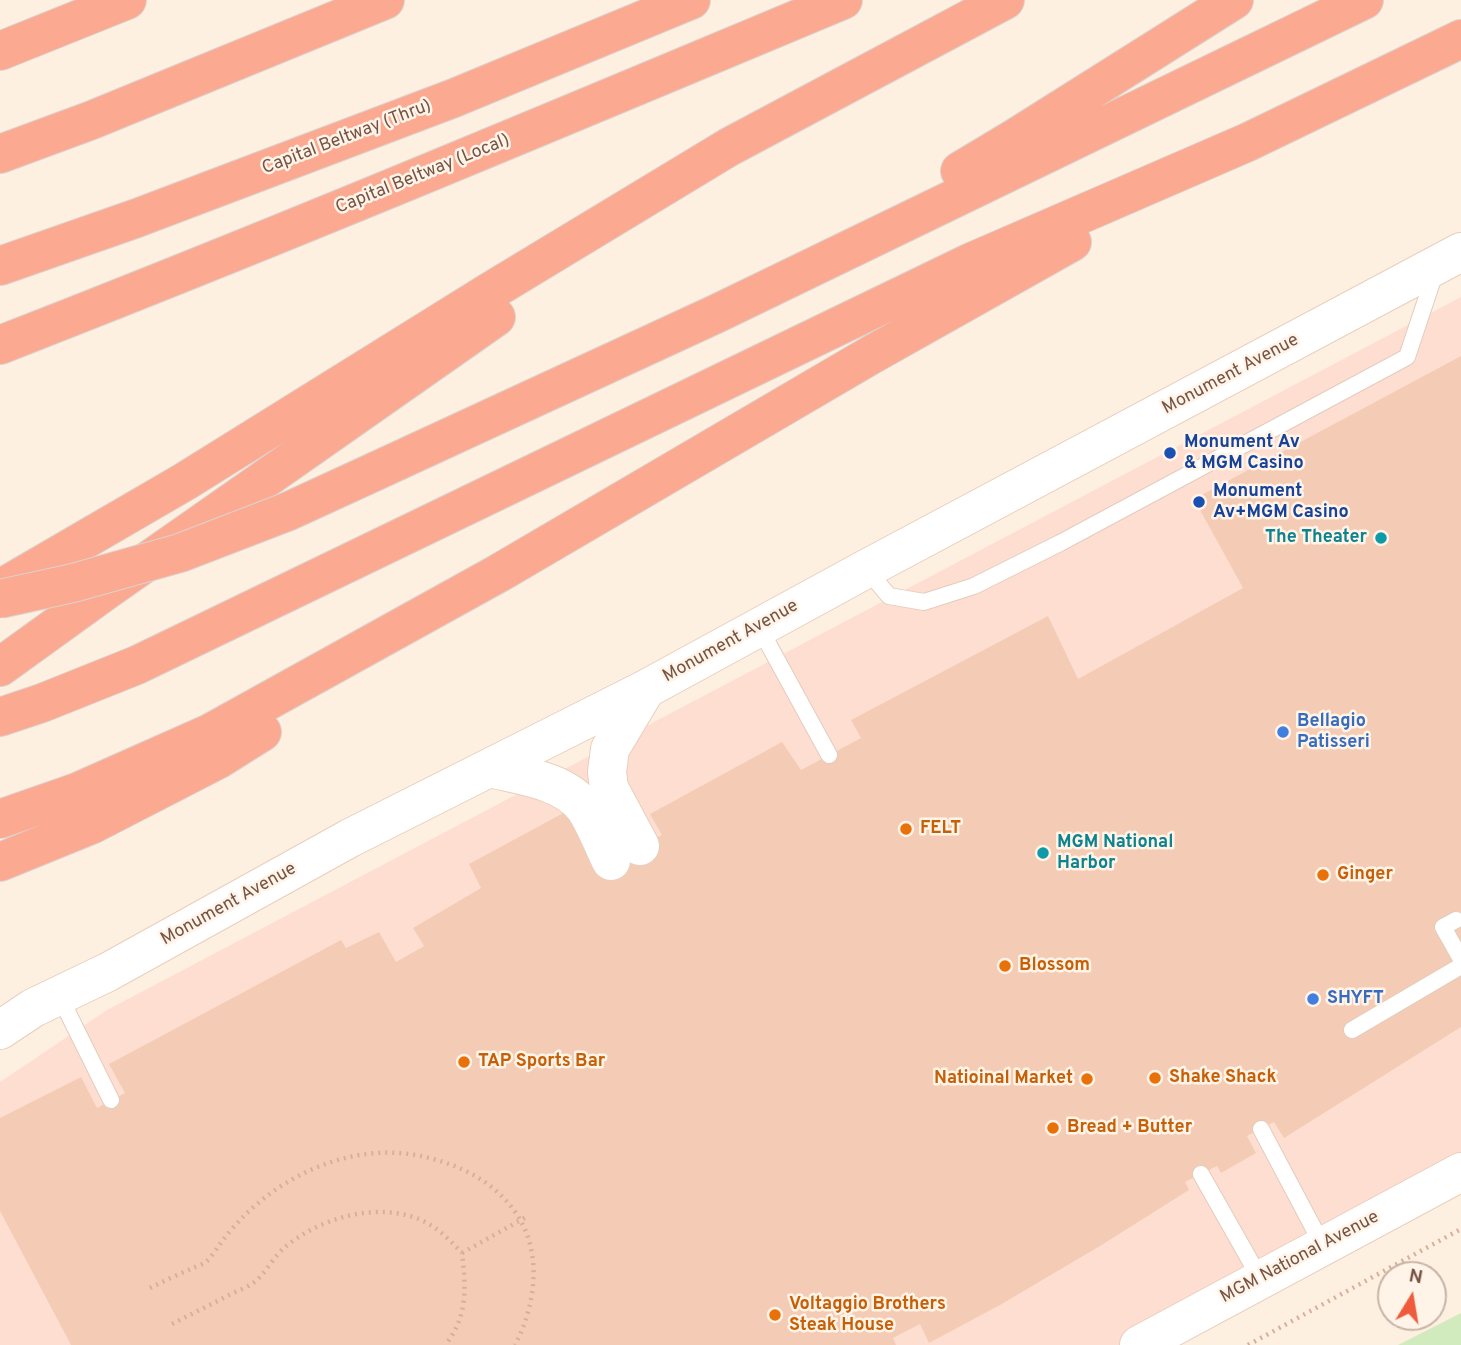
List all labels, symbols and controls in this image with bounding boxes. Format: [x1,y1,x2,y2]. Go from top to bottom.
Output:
street label: Capital Beltway (Thru) [259,96,435,180]
street label: Capital Beltway (Local) [333,130,513,220]
street label: Monument Avenue [1159,330,1303,420]
place label: Monument Av & MGM Casino [1184,432,1304,474]
marker: Monument Av & MGM Casino [1162,445,1178,461]
place label: Monument Av+MGM Casino [1213,481,1349,524]
marker: Monument Av+MGM Casino [1191,494,1207,510]
place label: The Theater [1265,527,1367,549]
marker: The Theater [1373,530,1389,546]
street label: Monument Avenue [660,596,802,688]
place label: Bellagio Patisseri [1297,711,1370,754]
marker: Bellagio Patisseri [1275,724,1291,740]
place label: FELT [920,818,961,840]
marker: FELT [898,821,914,837]
place label: MGM National Harbor [1057,832,1173,874]
marker: MGM National Harbor [1035,845,1051,861]
street label: Monument Avenue [158,859,300,951]
place label: Ginger [1337,864,1393,886]
marker: Ginger [1315,867,1331,883]
place label: Blossom [1019,955,1090,977]
marker: Blossom [997,958,1013,974]
place label: SHYFT [1327,988,1384,1010]
marker: SHYFT [1305,991,1321,1007]
place label: TAP Sports Bar [478,1051,605,1073]
marker: TAP Sports Bar [456,1054,472,1070]
place label: Shake Shack [1169,1067,1277,1089]
place label: Natioinal Market [934,1068,1073,1090]
marker: Shake Shack [1147,1070,1163,1086]
marker: Natioinal Market [1079,1071,1095,1087]
place label: Bread + Butter [1067,1117,1192,1139]
marker: Bread + Butter [1045,1120,1061,1136]
street label: MGM National Avenue [1217,1207,1383,1309]
north arrow [1377,1261,1447,1331]
text: N [1407,1264,1425,1290]
place label: Voltaggio Brothers Steak House [789,1294,946,1336]
marker: Voltaggio Brothers Steak House [767,1307,783,1323]

